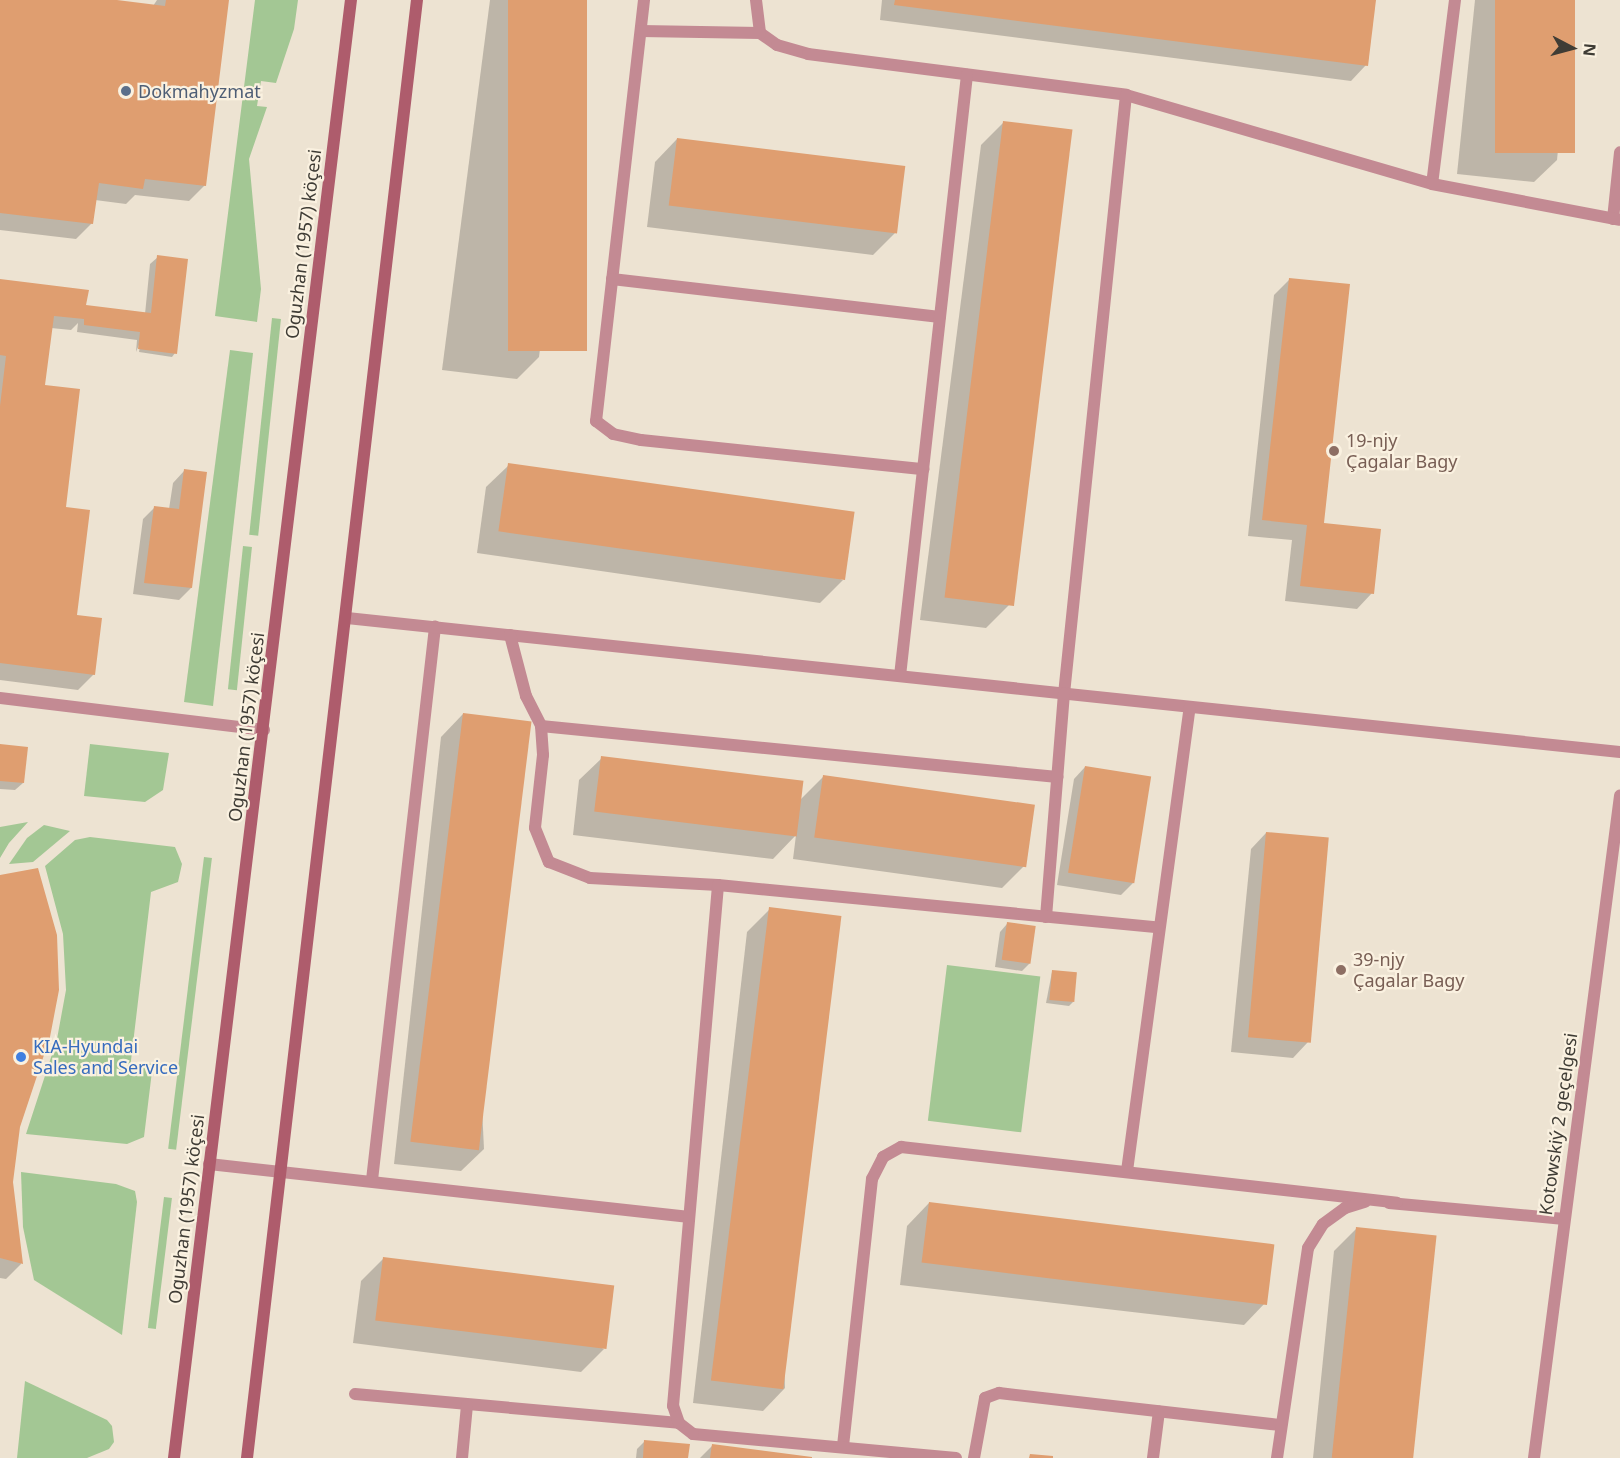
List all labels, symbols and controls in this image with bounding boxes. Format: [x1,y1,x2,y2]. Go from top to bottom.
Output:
north arrow [1542,18,1602,78]
text: N [1578,42,1602,57]
place label: Dokmahyzmat [138,80,261,102]
marker: Dokmahyzmat [119,84,133,98]
street label: Oguzhan (1957) köçesi [281,148,325,340]
place label: 19-njy Çagalar Bagy [1346,430,1458,472]
marker: 19-njy Çagalar Bagy [1327,444,1341,458]
street label: Oguzhan (1957) köçesi [224,631,268,823]
place label: 39-njy Çagalar Bagy [1353,949,1465,992]
marker: 39-njy Çagalar Bagy [1334,963,1348,977]
street label: Kotowskiý 2 geçelgesi [1534,1031,1582,1217]
place label: KIA-Hyundai Sales and Service [33,1036,178,1078]
marker: KIA-Hyundai Sales and Service [14,1050,28,1064]
street label: Oguzhan (1957) köçesi [164,1113,208,1305]

